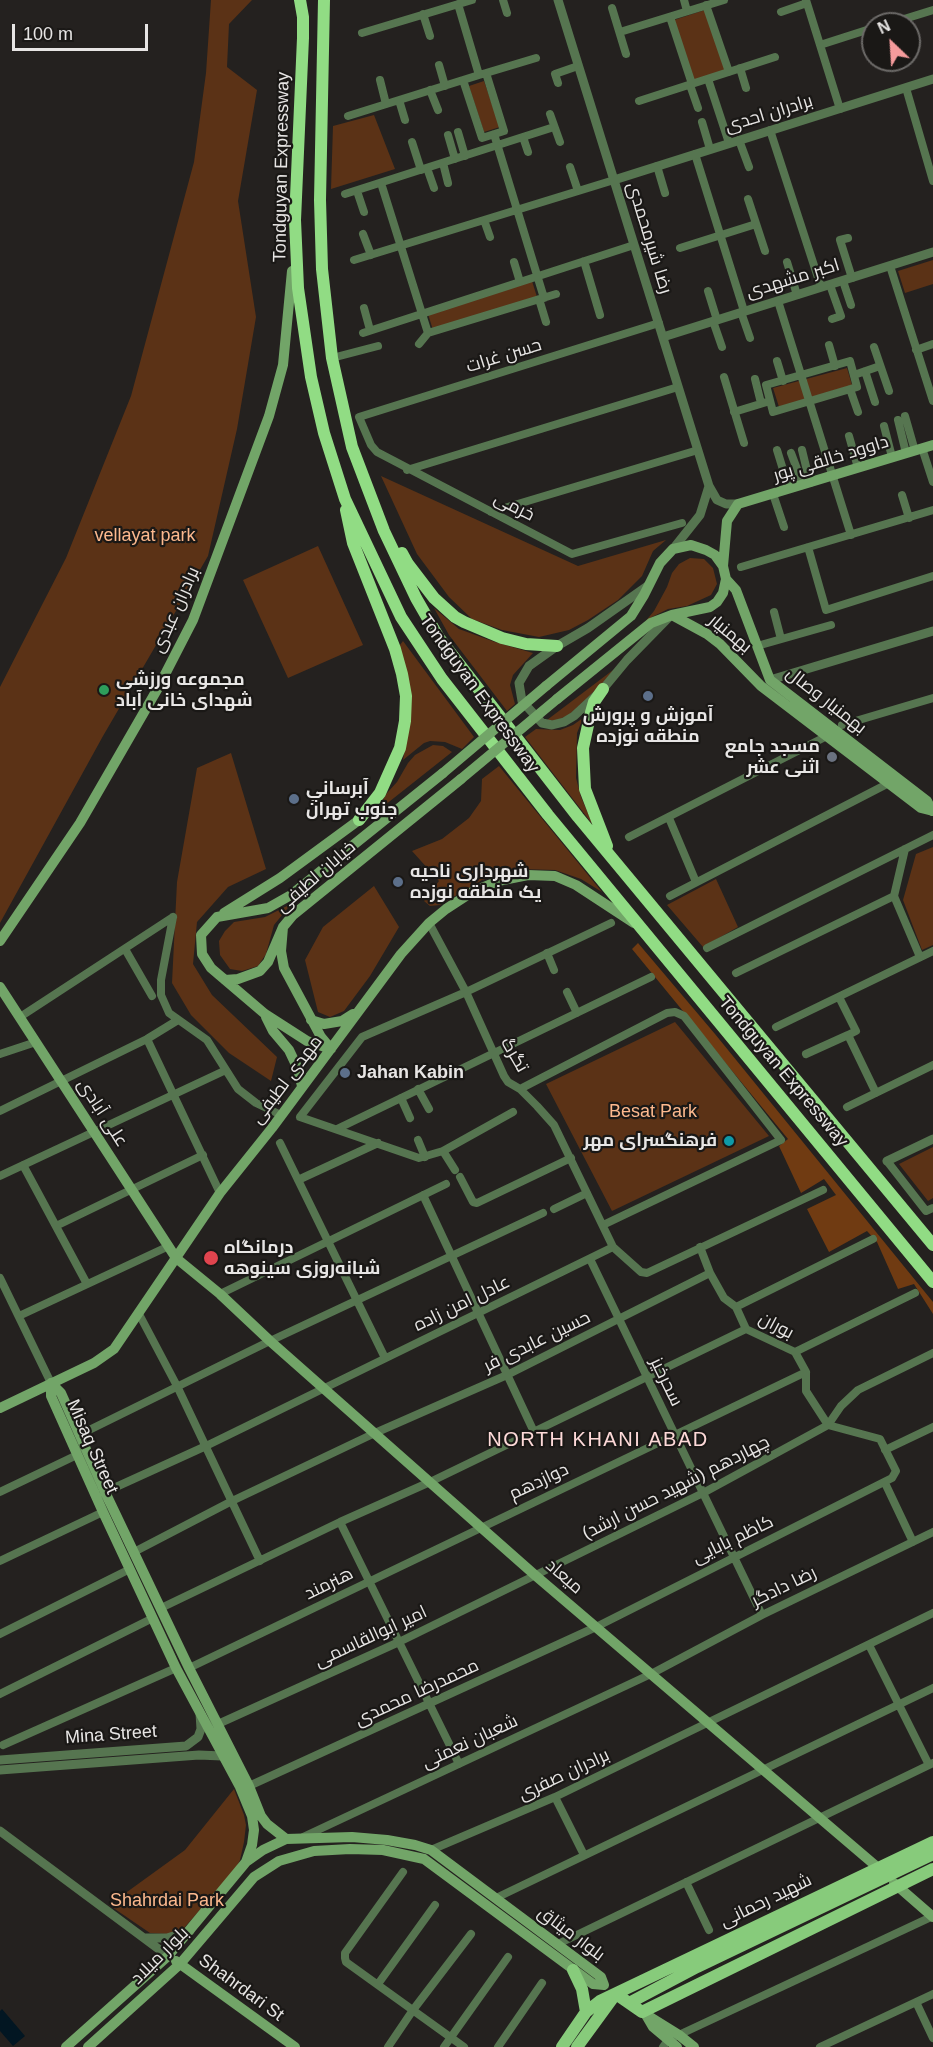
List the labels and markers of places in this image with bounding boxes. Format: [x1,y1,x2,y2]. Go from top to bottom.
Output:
place label: مجموعه ورزشی شهدای خانی آباد [116,669,253,712]
marker: مجموعه ورزشی شهدای خانی آباد [97,683,111,697]
marker: آموزش و پرورش منطقه نوزده [641,689,655,703]
place label: آموزش و پرورش منطقه نوزده [583,705,713,748]
place label: مسجد جامع اثنی عشر [725,736,820,778]
marker: مسجد جامع اثنی عشر [825,750,839,764]
place label: آبرساني جنوب تهران [306,778,397,820]
marker: آبرساني جنوب تهران [287,792,301,806]
place label: شهرداری ناحیه یک منطقه نوزده [410,861,541,904]
marker: شهرداری ناحیه یک منطقه نوزده [391,875,405,889]
place label: Jahan Kabin [357,1062,464,1084]
marker: Jahan Kabin [338,1066,352,1080]
place label: فرهنگسرای مهر [583,1130,717,1152]
marker: فرهنگسرای مهر [722,1134,736,1148]
place label: درمانگاه شبانه‌روزی سینوهه [224,1237,380,1280]
marker: درمانگاه شبانه‌روزی سینوهه [202,1249,220,1267]

